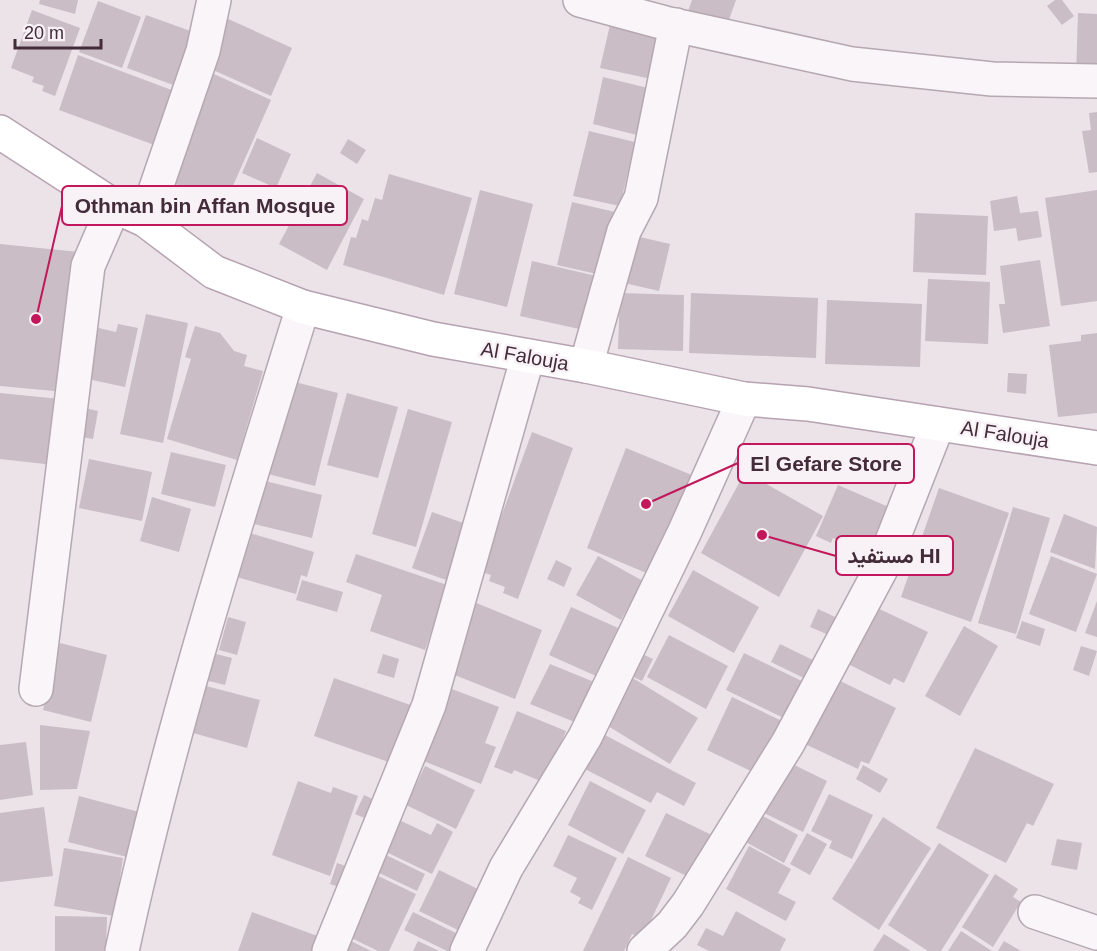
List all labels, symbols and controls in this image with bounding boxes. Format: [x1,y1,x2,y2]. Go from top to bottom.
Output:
scale bar [15,12,100,50]
text: 20 m [24,23,64,43]
callout: Othman bin Affan Mosque [62,186,347,225]
text: Othman bin Affan Mosque [75,194,335,217]
street label: Al Falouja [479,337,572,375]
street label: Al Falouja [959,416,1052,452]
callout: El Gefare Store [738,444,914,483]
text: El Gefare Store [750,452,902,475]
callout: مستفيد HI [836,536,953,575]
text: مستفيد HI [848,544,940,568]

